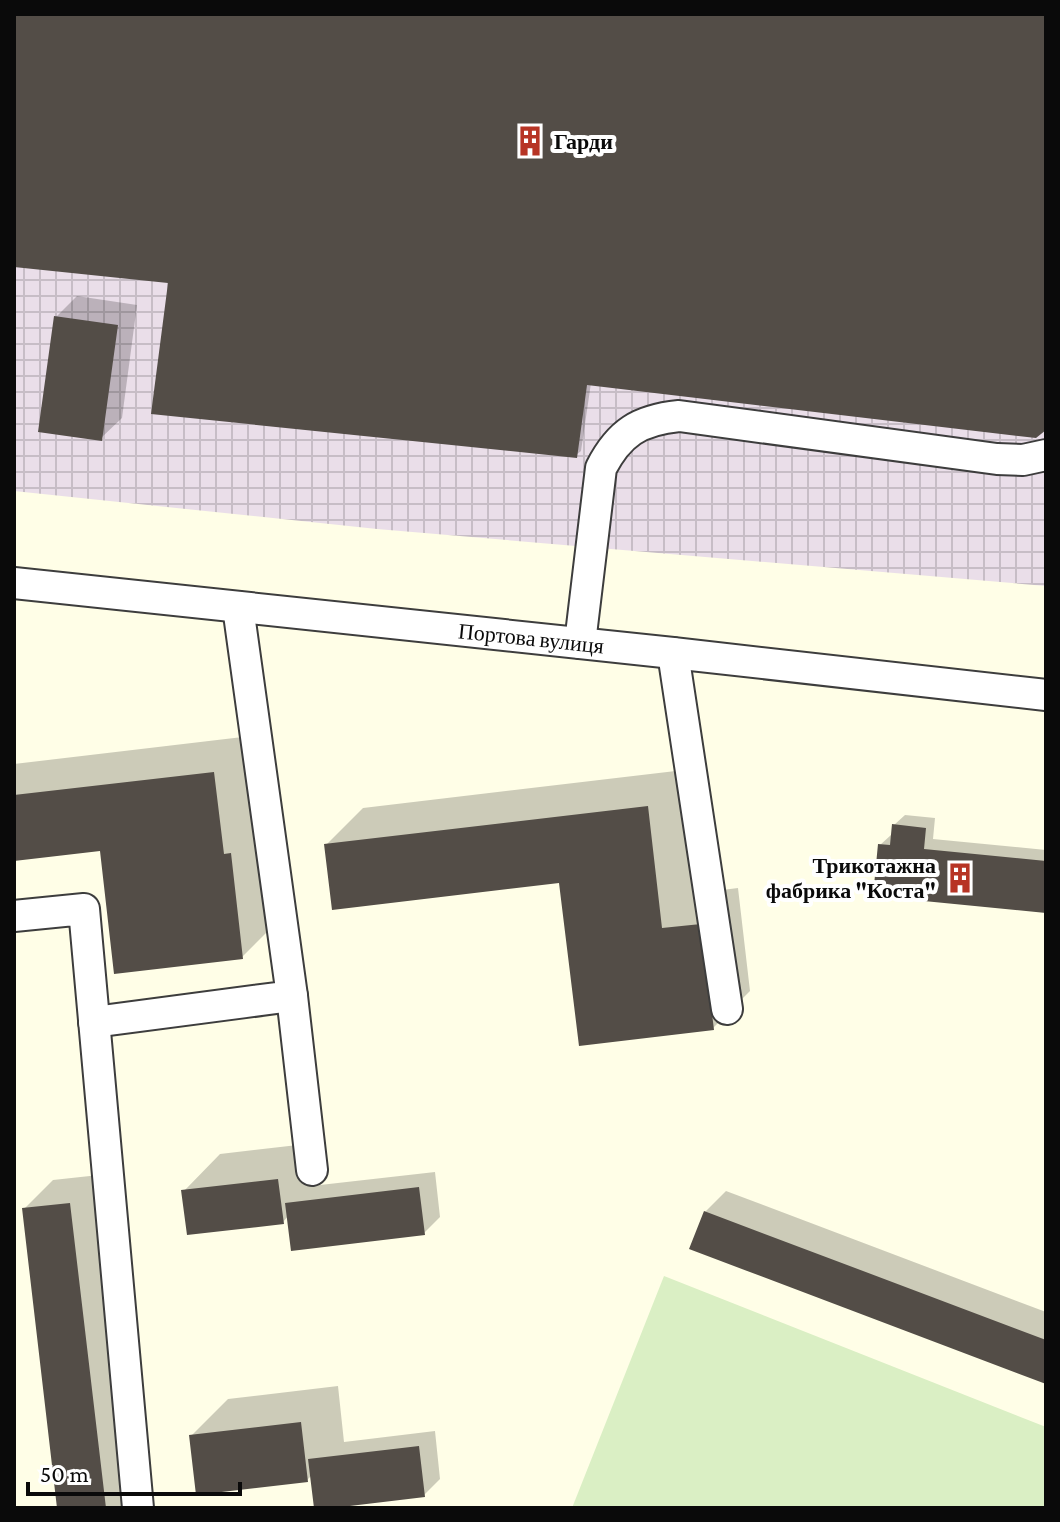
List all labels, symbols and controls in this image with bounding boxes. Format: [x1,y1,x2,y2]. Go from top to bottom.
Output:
building icon: Гарди [513,124,547,158]
place label: Гарди [554,129,613,154]
street label: Портова вулиця [457,618,605,658]
place label: Трикотажна фабрика "Коста" [766,853,936,903]
building icon: Трикотажна фабрика "Коста" [943,861,977,895]
scale bar [28,1446,240,1496]
text: 50 m [40,1460,89,1487]

